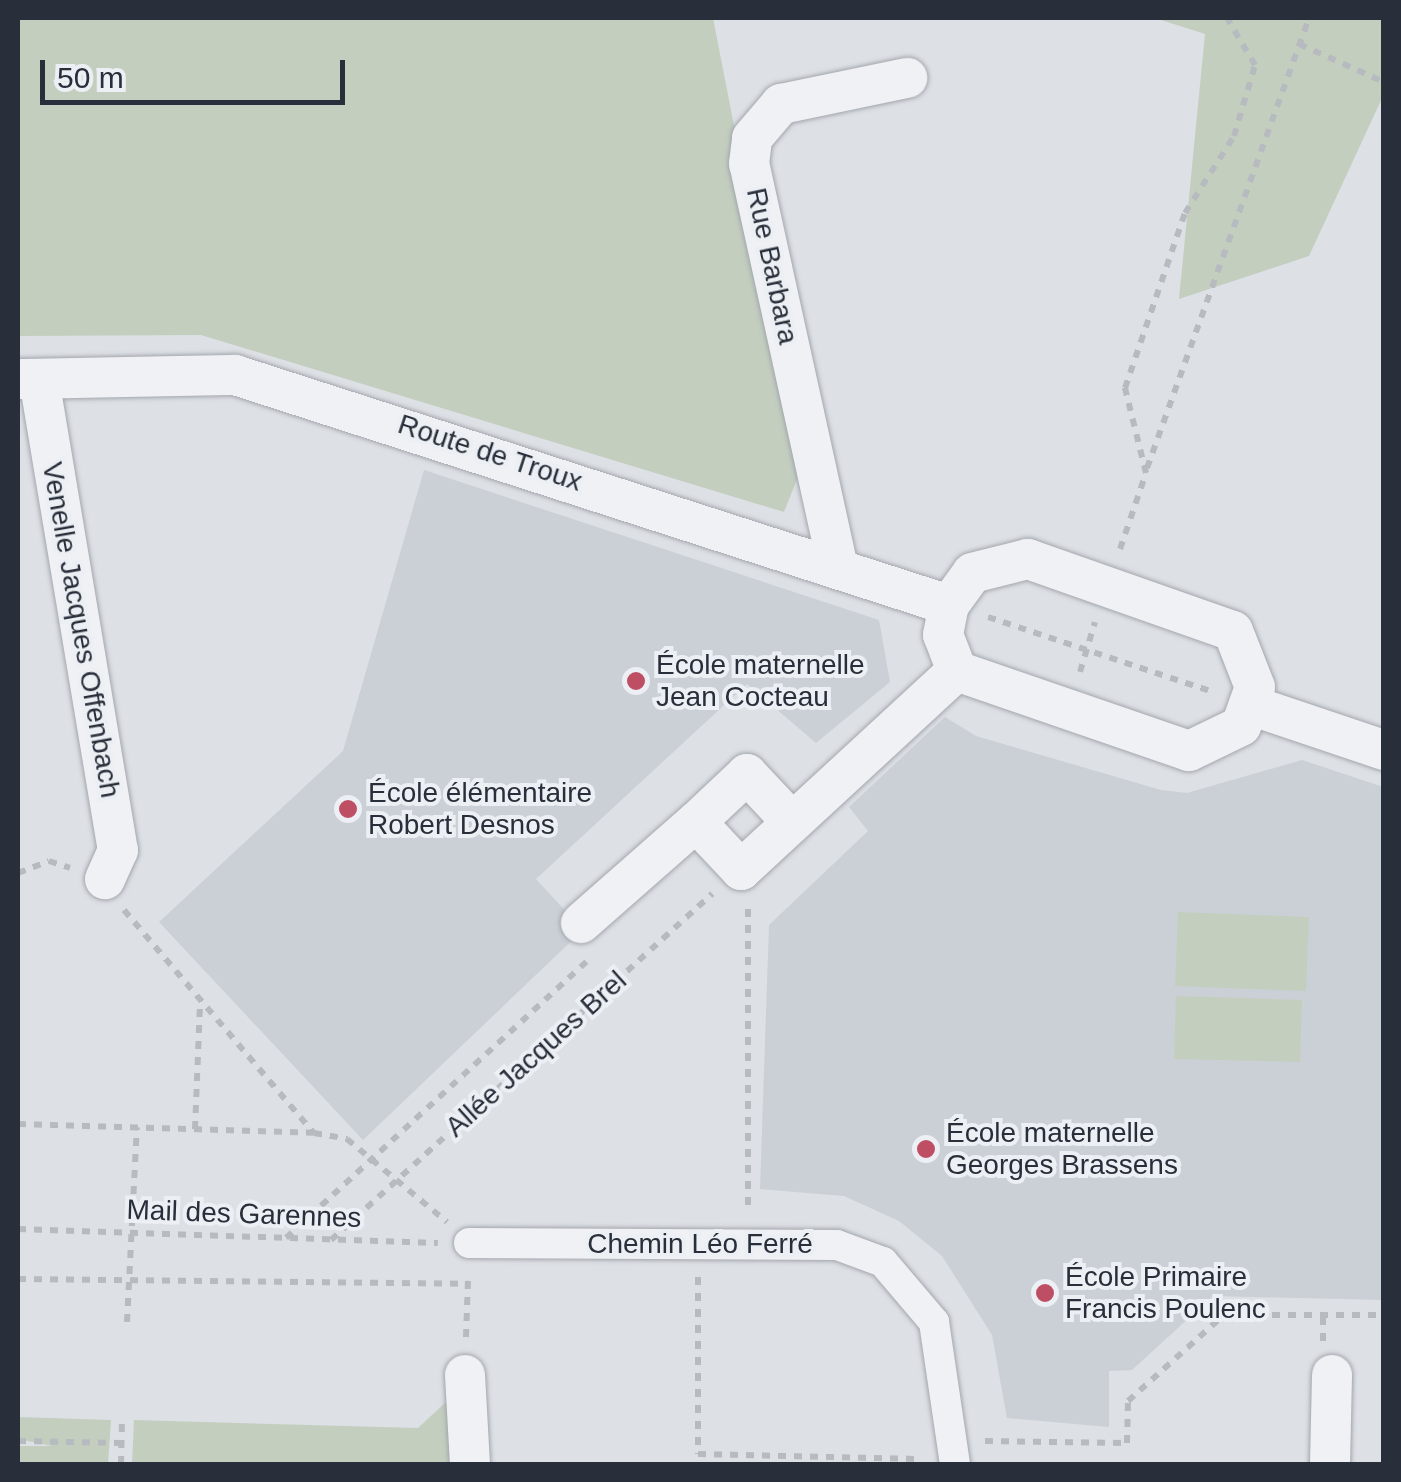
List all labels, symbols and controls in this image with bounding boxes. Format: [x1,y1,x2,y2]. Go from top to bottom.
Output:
scale bar [45,40,350,102]
text: 50 m [57,61,124,94]
street label: Rue Barbara [739,185,805,347]
street label: Route de Troux [394,407,586,499]
street label: Venelle Jacques Offenbach [35,459,127,801]
place label: École maternelle Jean Cocteau [656,648,865,714]
marker: École maternelle Jean Cocteau [625,670,647,692]
place label: École élémentaire Robert Desnos [368,776,592,842]
marker: École élémentaire Robert Desnos [337,798,359,820]
street label: Allée Jacques Brel [439,964,633,1144]
place label: École maternelle Georges Brassens [946,1116,1178,1182]
marker: École maternelle Georges Brassens [915,1138,937,1160]
street label: Mail des Garennes [126,1193,362,1235]
street label: Chemin Léo Ferré [587,1227,813,1261]
place label: École Primaire Francis Poulenc [1065,1260,1266,1326]
marker: École Primaire Francis Poulenc [1034,1282,1056,1304]

